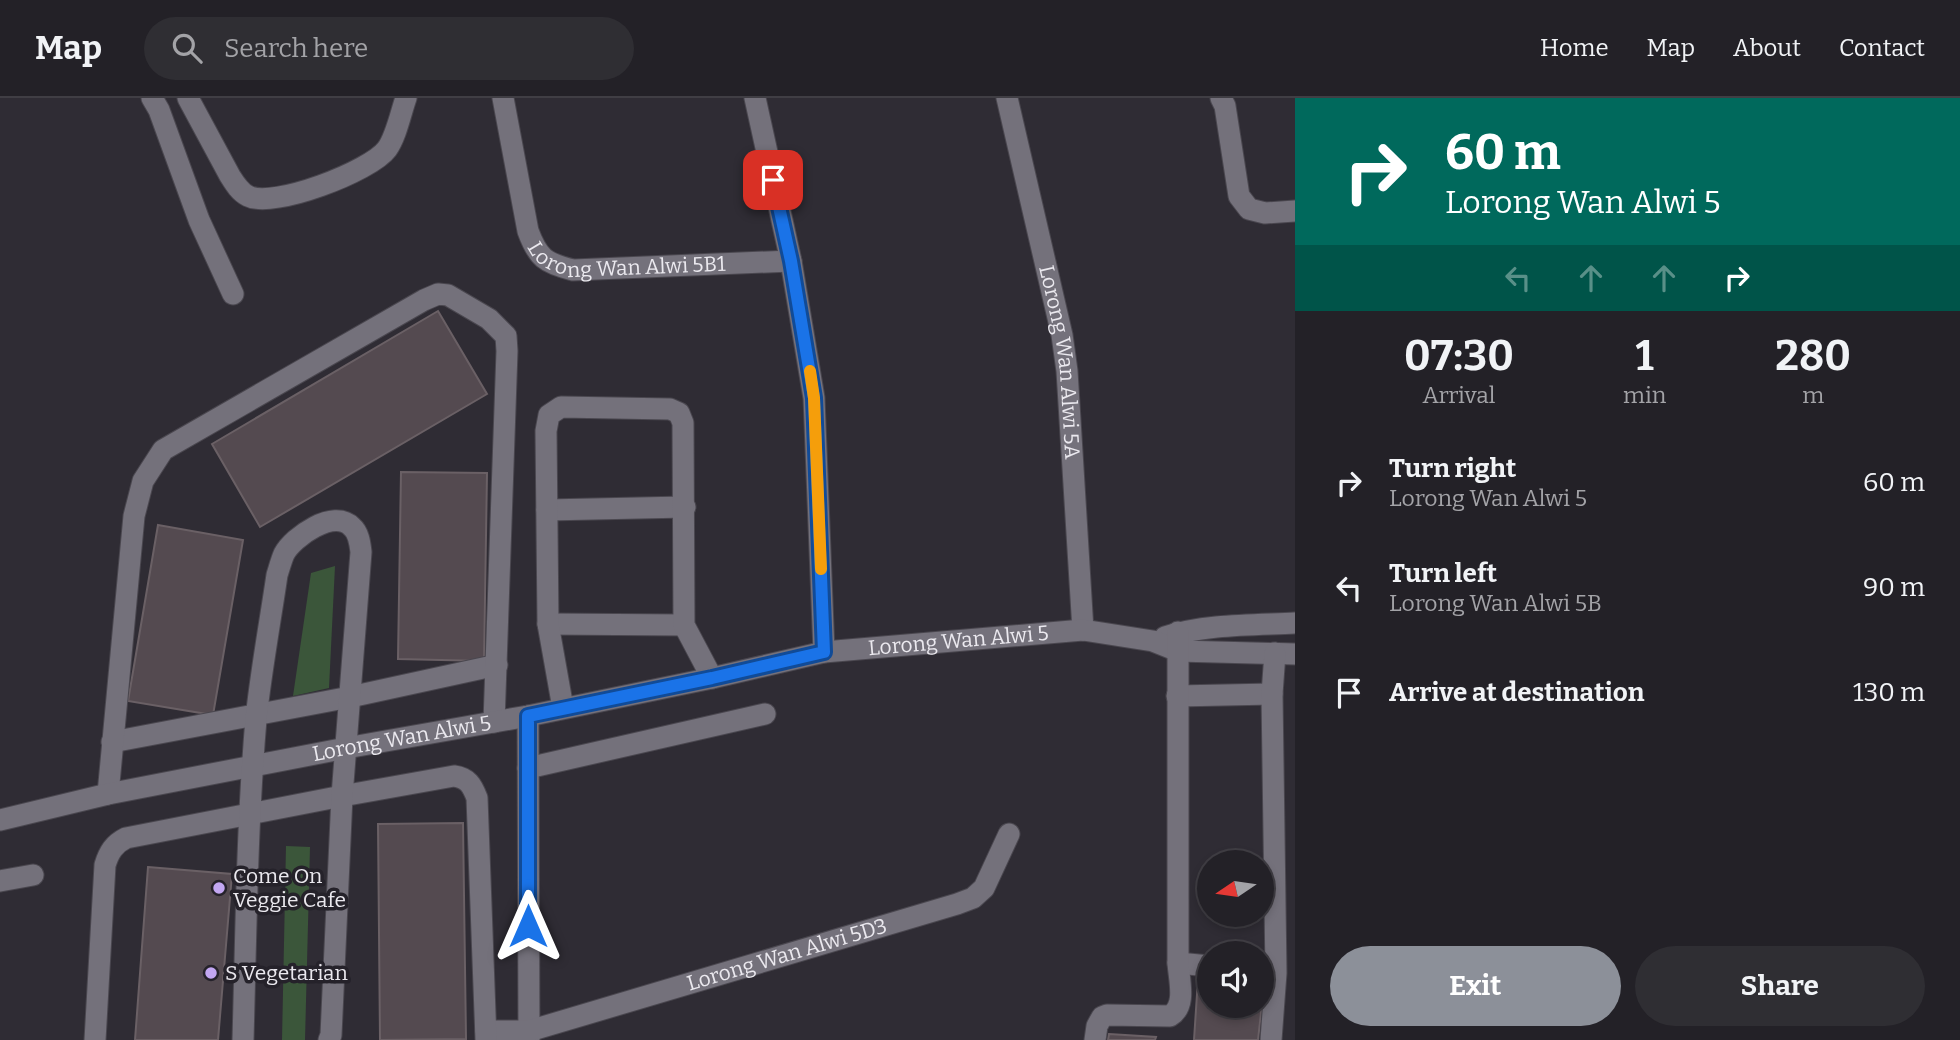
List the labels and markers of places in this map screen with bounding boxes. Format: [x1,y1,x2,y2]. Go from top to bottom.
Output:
pin [743,150,803,210]
place label: Come On Veggie Cafe [233,863,346,913]
marker: Come On Veggie Cafe [211,880,227,896]
place label: S Vegetarian [225,960,348,986]
marker: S Vegetarian [203,965,219,981]

